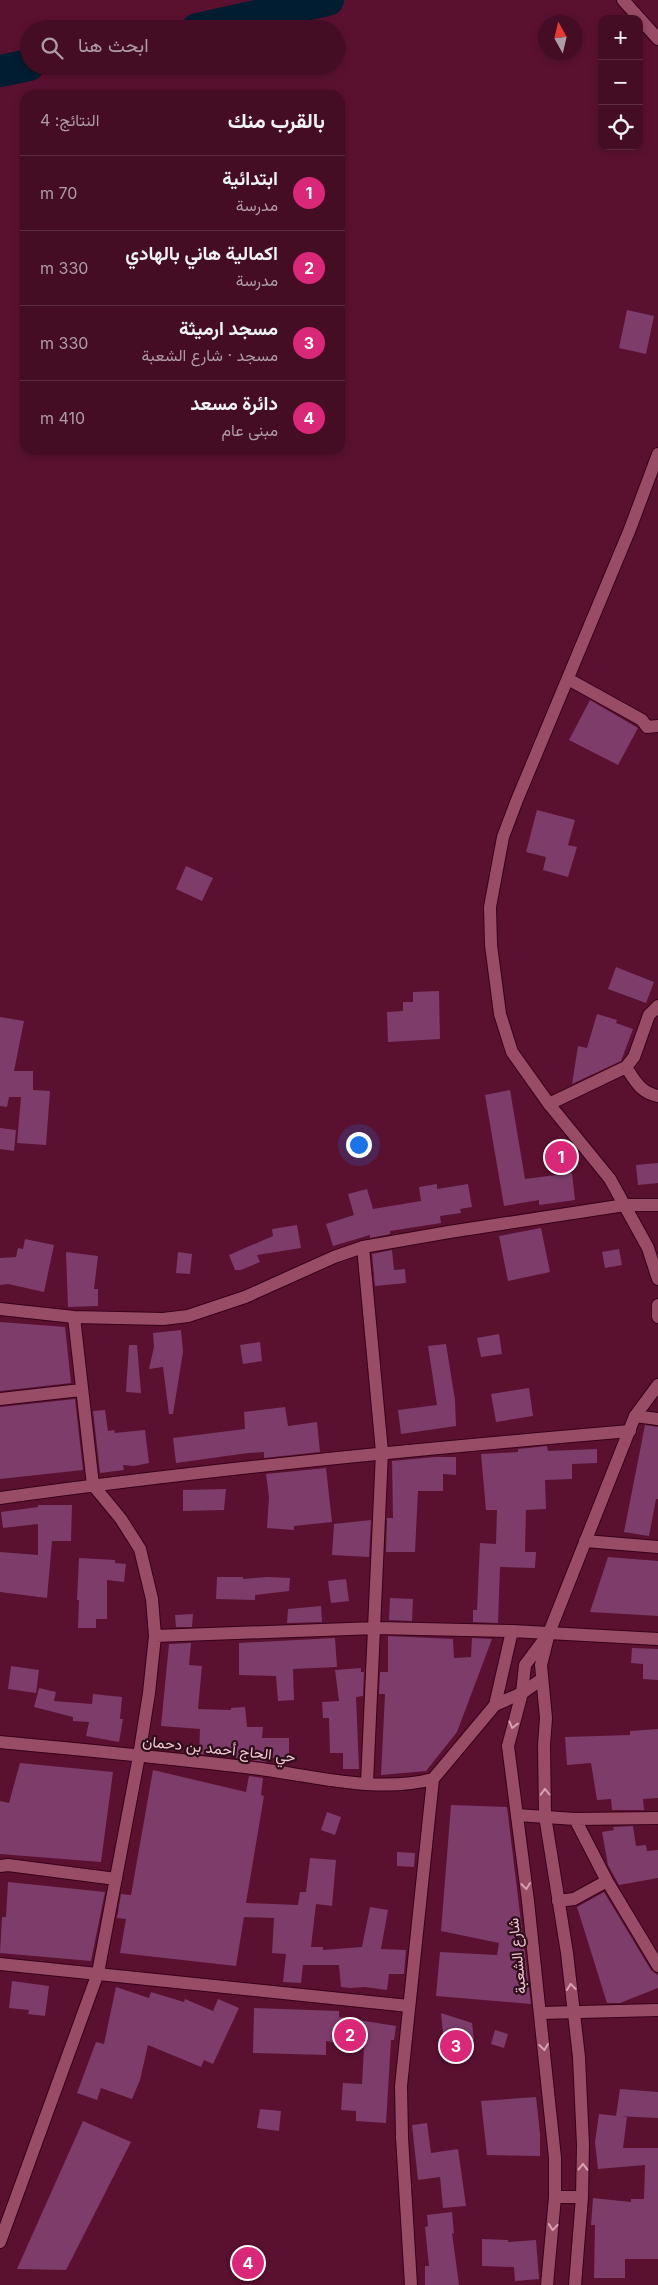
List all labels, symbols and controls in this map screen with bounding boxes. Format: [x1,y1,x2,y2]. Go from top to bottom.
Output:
north arrow [538,15,583,60]
map controls [598,15,643,150]
button: + [598,15,643,60]
search box [20,20,345,75]
icon: search [38,34,66,62]
text: ابحث هنا [78,34,149,57]
button: − [598,60,643,105]
button: locate [598,105,643,150]
text: بالقرب منك [228,108,325,133]
text: النتائج: 4 [40,110,99,130]
text: ابتدائية [222,167,278,190]
text: 70 m [40,183,77,203]
text: 1 [306,183,312,203]
text: مدرسة [236,195,278,215]
text: اكمالية هاني بالهادي [125,242,278,265]
text: 330 m [40,258,88,278]
text: 2 [304,258,314,278]
text: مدرسة [236,270,278,290]
text: مسجد ارميثة [179,317,278,340]
text: 330 m [40,333,88,353]
text: 3 [304,333,314,353]
text: مسجد · شارع الشعبة [141,345,278,365]
text: دائرة مسعد [190,392,278,415]
text: 410 m [40,408,85,428]
text: 4 [304,408,314,428]
text: مبنى عام [222,420,278,440]
your location [346,1132,372,1158]
pin: 1 [545,1138,577,1176]
one-way arrow [508,1721,519,1730]
street label: حي الحاج أحمد بن دحمان [141,1731,297,1770]
one-way arrow [539,1787,550,1795]
one-way arrow [520,1882,531,1890]
street label: شارع الشعبة [503,1917,532,1995]
one-way arrow [566,1983,577,1991]
pin: 2 [334,2016,366,2054]
pin: 3 [440,2027,472,2065]
one-way arrow [538,2044,549,2052]
one-way arrow [578,2162,588,2170]
one-way arrow [548,2223,559,2231]
pin: 4 [232,2244,264,2282]

